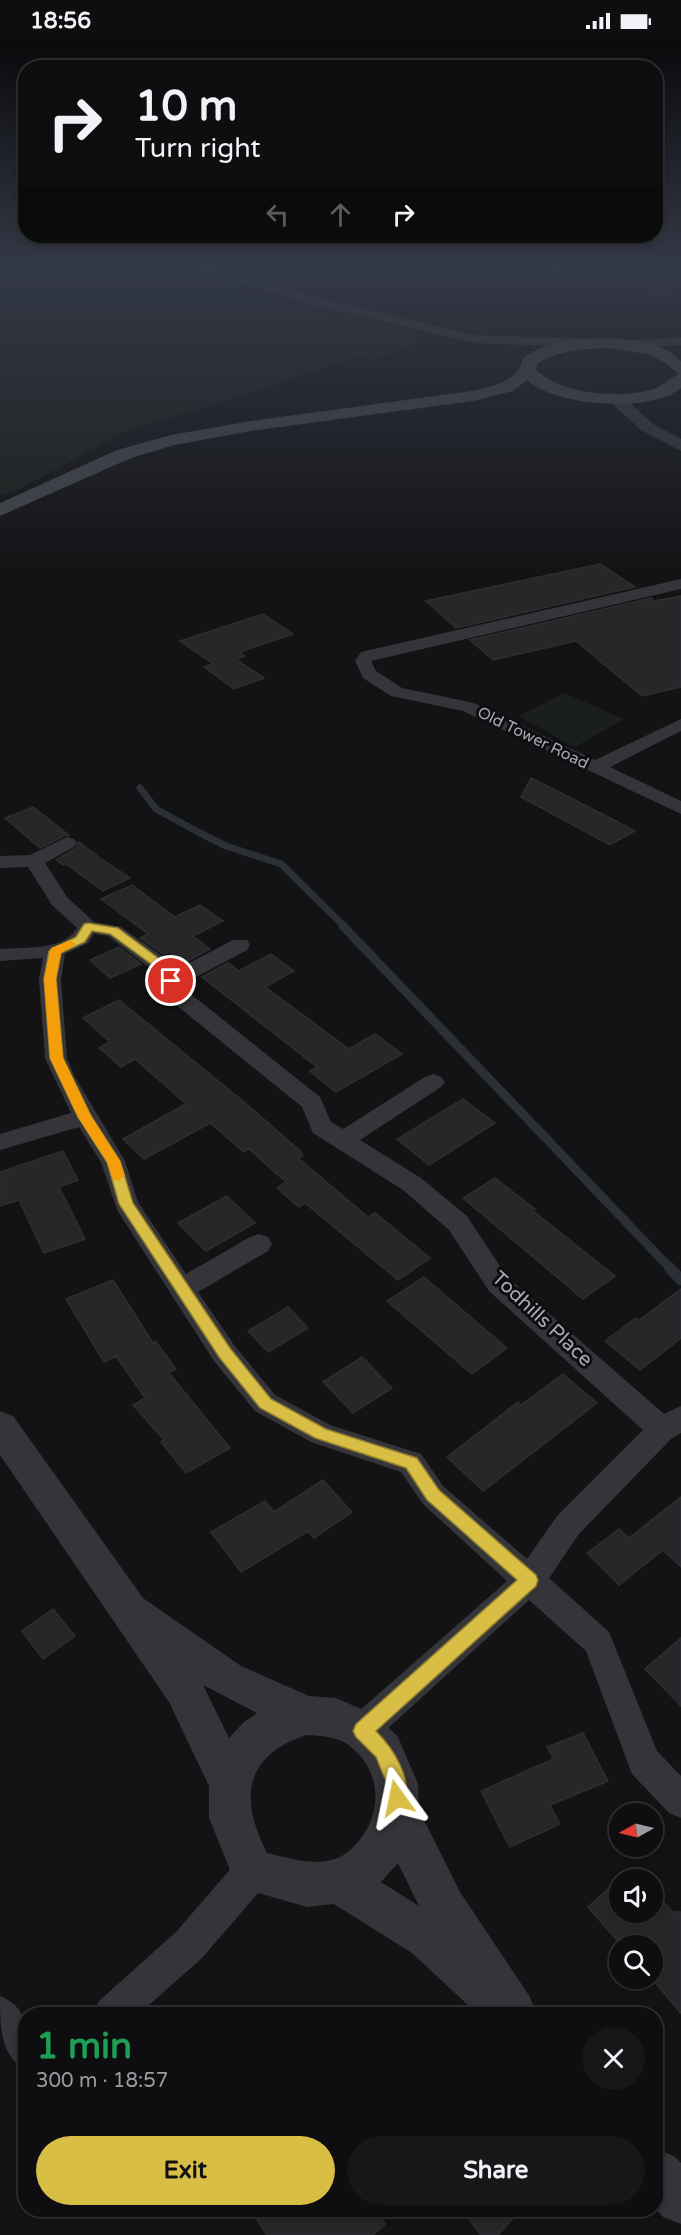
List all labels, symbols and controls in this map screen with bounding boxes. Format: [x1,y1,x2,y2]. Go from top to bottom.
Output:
text: 18:56 [30,8,91,34]
text: 10 m [135,81,237,132]
icon: right [36,84,114,162]
text: Turn right [135,132,261,165]
icon: left [261,198,294,231]
icon: ahead [324,198,357,231]
icon: right [387,198,420,231]
street label: Old Tower Road [474,702,592,774]
pin [145,955,196,1006]
icon: arrive [154,964,187,997]
street label: Todhills Place [487,1266,597,1372]
position arrow [365,1766,429,1830]
north arrow [609,1803,663,1857]
map controls [609,1803,663,1989]
button: sound [609,1869,663,1923]
button: search [609,1935,663,1989]
text: 1 min [36,2025,132,2068]
button: close [582,2027,645,2090]
text: 300 m · 18:57 [36,2069,168,2093]
button: Exit [36,2136,335,2205]
button: Share [347,2136,645,2205]

